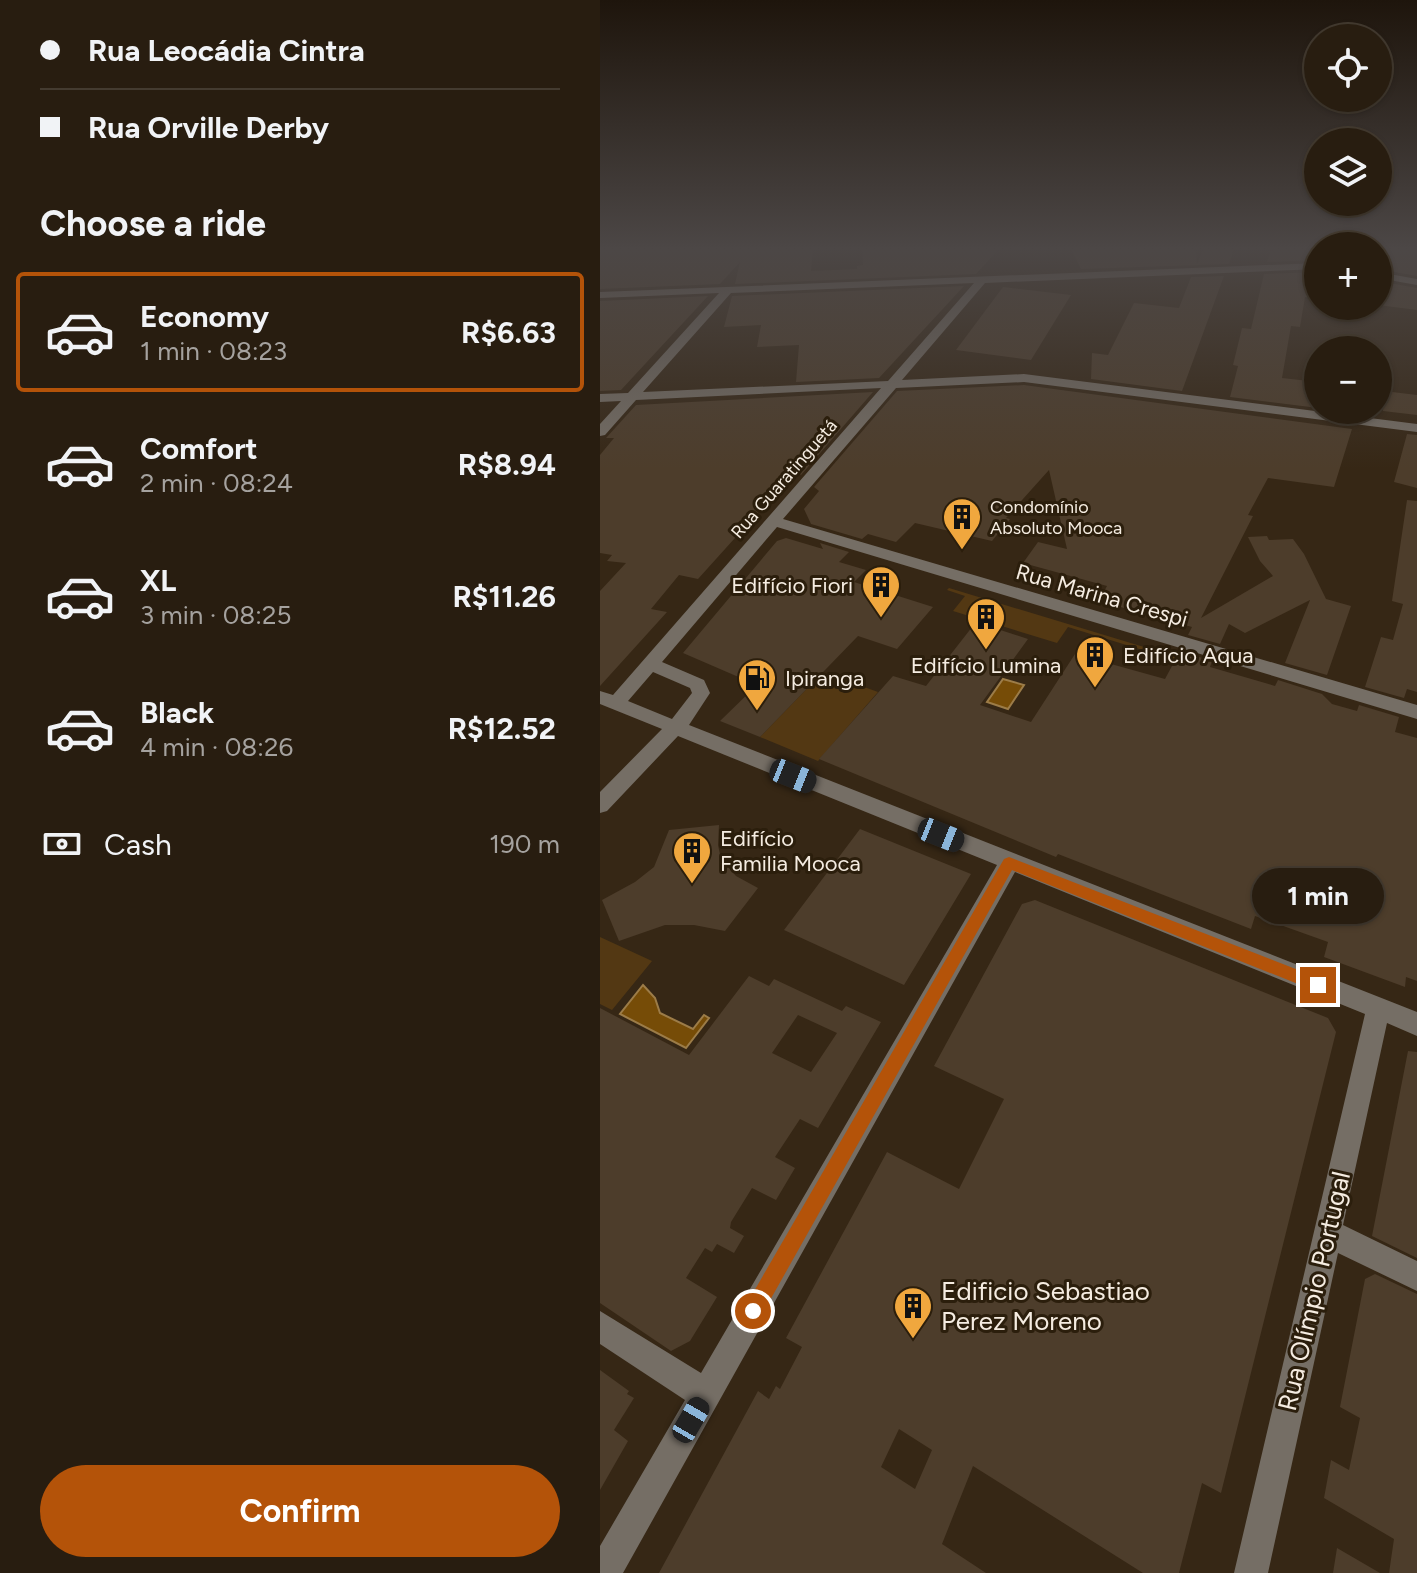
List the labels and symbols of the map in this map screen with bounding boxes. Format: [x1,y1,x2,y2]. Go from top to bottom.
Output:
street label: Rua Guaratinguetá [726,415,842,543]
building icon: Condomínio Absoluto Mooca [941,496,983,551]
place label: Condomínio Absoluto Mooca [990,496,1122,539]
street label: Rua Marina Crespi [1013,558,1191,633]
building icon: Edifício Fiori [860,564,902,619]
place label: Edifício Fiori [731,572,853,599]
building icon: Edifício Lumina [965,596,1007,651]
building icon: Edifício Aqua [1074,634,1116,689]
place label: Edifício Aqua [1123,642,1253,669]
place label: Edifício Lumina [911,652,1061,679]
fuel station icon: Ipiranga [736,657,778,712]
place label: Ipiranga [785,665,864,692]
car [766,756,820,796]
car [914,815,968,855]
place label: Edifício Familia Mooca [720,825,861,877]
building icon: Edifício Familia Mooca [671,830,713,885]
callout: 1 min [1252,869,1384,925]
route end [1300,967,1336,1003]
street label: Rua Olímpio Portugal [1271,1168,1357,1414]
place label: Edificio Sebastiao Perez Moreno [941,1275,1150,1337]
building icon: Edificio Sebastiao Perez Moreno [892,1285,934,1340]
route start [735,1293,771,1329]
car [669,1393,713,1447]

